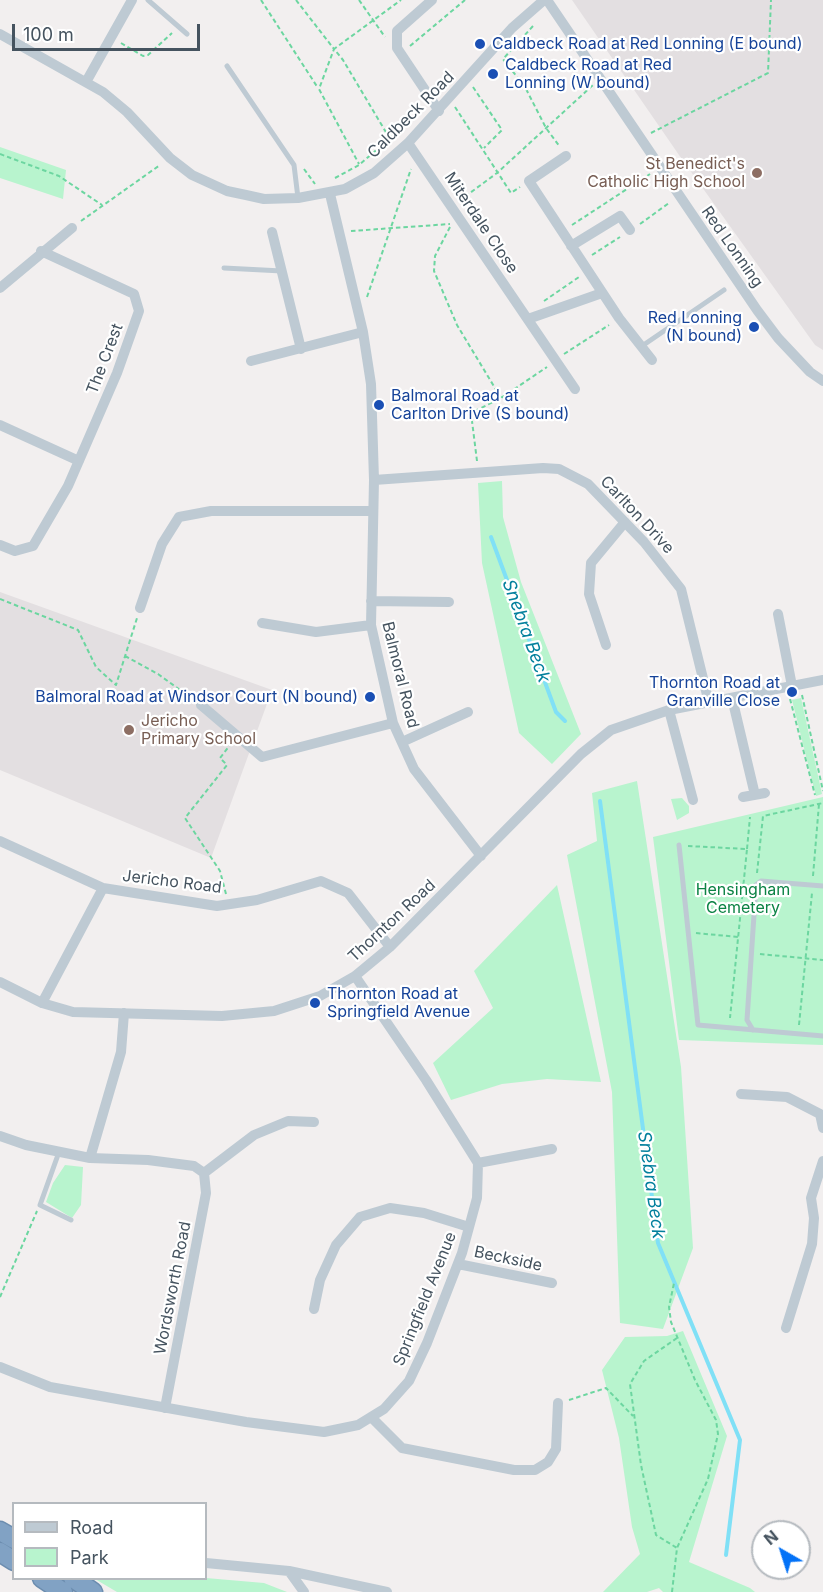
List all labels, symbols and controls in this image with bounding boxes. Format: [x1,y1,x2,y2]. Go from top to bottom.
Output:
scale bar [15,12,202,50]
text: 100 m [23,24,74,45]
place label: Caldbeck Road at Red Lonning (E bound) [492,34,802,54]
marker: Caldbeck Road at Red Lonning (E bound) [473,37,487,51]
place label: Caldbeck Road at Red Lonning (W bound) [505,55,672,93]
marker: Caldbeck Road at Red Lonning (W bound) [486,67,500,81]
street label: Caldbeck Road [364,68,458,162]
place label: St Benedict's Catholic High School [587,154,745,192]
marker: St Benedict's Catholic High School [750,166,764,180]
street label: Miterdale Close [440,169,522,277]
street label: Red Lonning [697,203,767,291]
place label: Red Lonning (N bound) [648,308,742,346]
marker: Red Lonning (N bound) [747,320,761,334]
street label: The Crest [83,321,127,397]
place label: Balmoral Road at Carlton Drive (S bound) [391,386,569,424]
marker: Balmoral Road at Carlton Drive (S bound) [372,398,386,412]
street label: Carlton Drive [596,472,678,558]
water label: Snebra Beck [497,576,555,686]
street label: Balmoral Road [378,620,422,730]
place label: Thornton Road at Granville Close [649,673,780,711]
marker: Thornton Road at Granville Close [785,685,799,699]
place label: Balmoral Road at Windsor Court (N bound) [35,687,358,707]
marker: Balmoral Road at Windsor Court (N bound) [363,690,377,704]
place label: Jericho Primary School [141,711,256,749]
marker: Jericho Primary School [122,723,136,737]
street label: Jericho Road [121,866,223,898]
street label: Thornton Road [344,876,440,966]
park label: Hensingham Cemetery [696,880,790,918]
place label: Thornton Road at Springfield Avenue [327,984,470,1022]
marker: Thornton Road at Springfield Avenue [308,996,322,1010]
water label: Snebra Beck [633,1130,669,1240]
street label: Wordsworth Road [151,1220,195,1356]
street label: Springfield Avenue [389,1229,461,1369]
street label: Beckside [472,1242,544,1276]
legend [12,1502,207,1580]
text: Road [70,1517,113,1538]
north arrow [751,1520,811,1580]
text: N [760,1526,782,1549]
text: Park [70,1547,109,1568]

